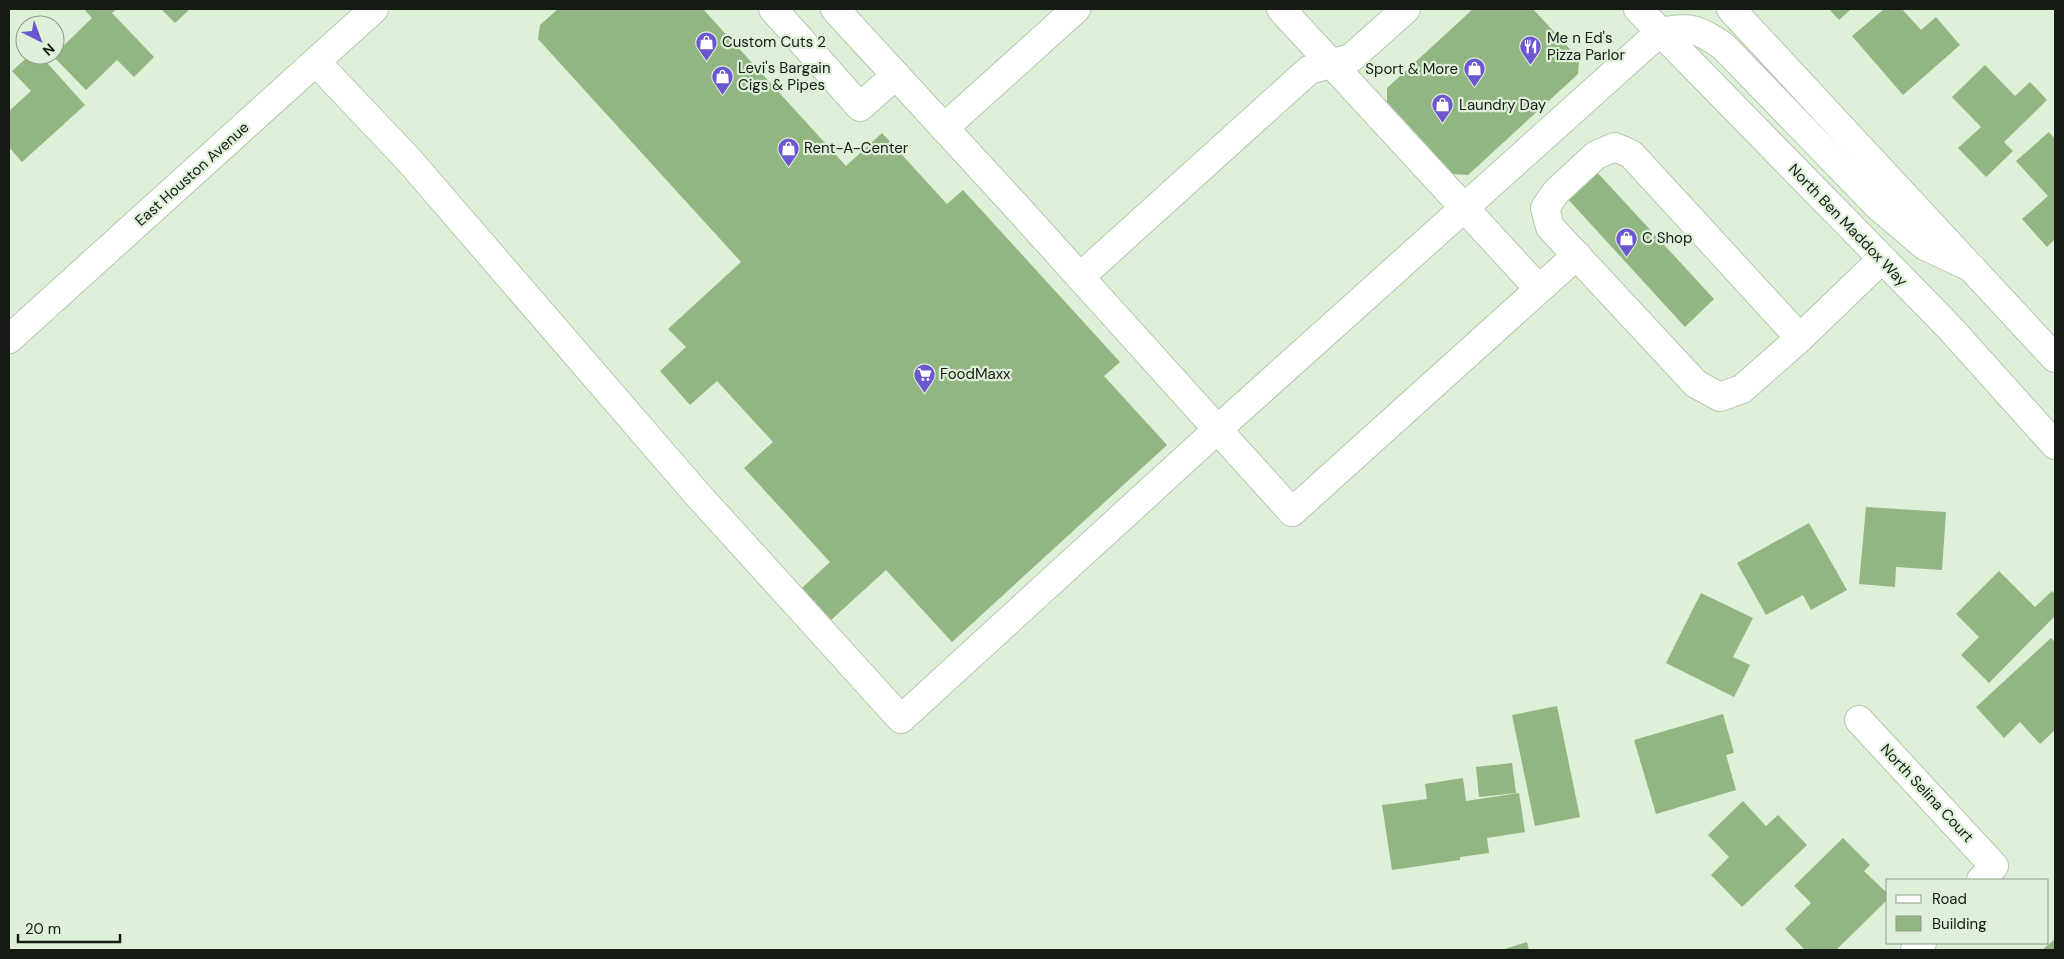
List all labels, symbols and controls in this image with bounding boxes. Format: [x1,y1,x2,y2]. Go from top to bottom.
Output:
north arrow [15,15,65,65]
place label: Me n Ed's Pizza Parlor [1547,28,1625,65]
shop icon: Custom Cuts 2 [694,30,718,61]
place label: Custom Cuts 2 [722,32,826,52]
restaurant icon: Me n Ed's Pizza Parlor [1519,35,1543,66]
text: N [39,40,59,60]
shop icon: Sport & More [1462,57,1486,88]
place label: Levi's Bargain Cigs & Pipes [738,58,831,95]
place label: Sport & More [1365,59,1458,79]
shop icon: Levi's Bargain Cigs & Pipes [710,65,734,96]
shop icon: Laundry Day [1431,93,1455,124]
place label: Laundry Day [1459,95,1547,115]
street label: East Houston Avenue [131,117,253,231]
shop icon: Rent-A-Center [776,136,800,167]
place label: Rent-A-Center [804,138,909,158]
street label: North Ben Maddox Way [1784,159,1912,291]
shop icon: C Shop [1614,226,1638,257]
place label: C Shop [1642,228,1692,248]
supermarket icon: FoodMaxx [912,362,936,393]
place label: FoodMaxx [940,364,1011,384]
street label: North Selina Court [1876,739,1978,847]
legend [1886,879,2049,944]
text: Road [1932,889,1967,909]
scale bar [18,912,120,944]
text: Building [1932,914,1987,934]
text: 20 m [25,919,61,939]

